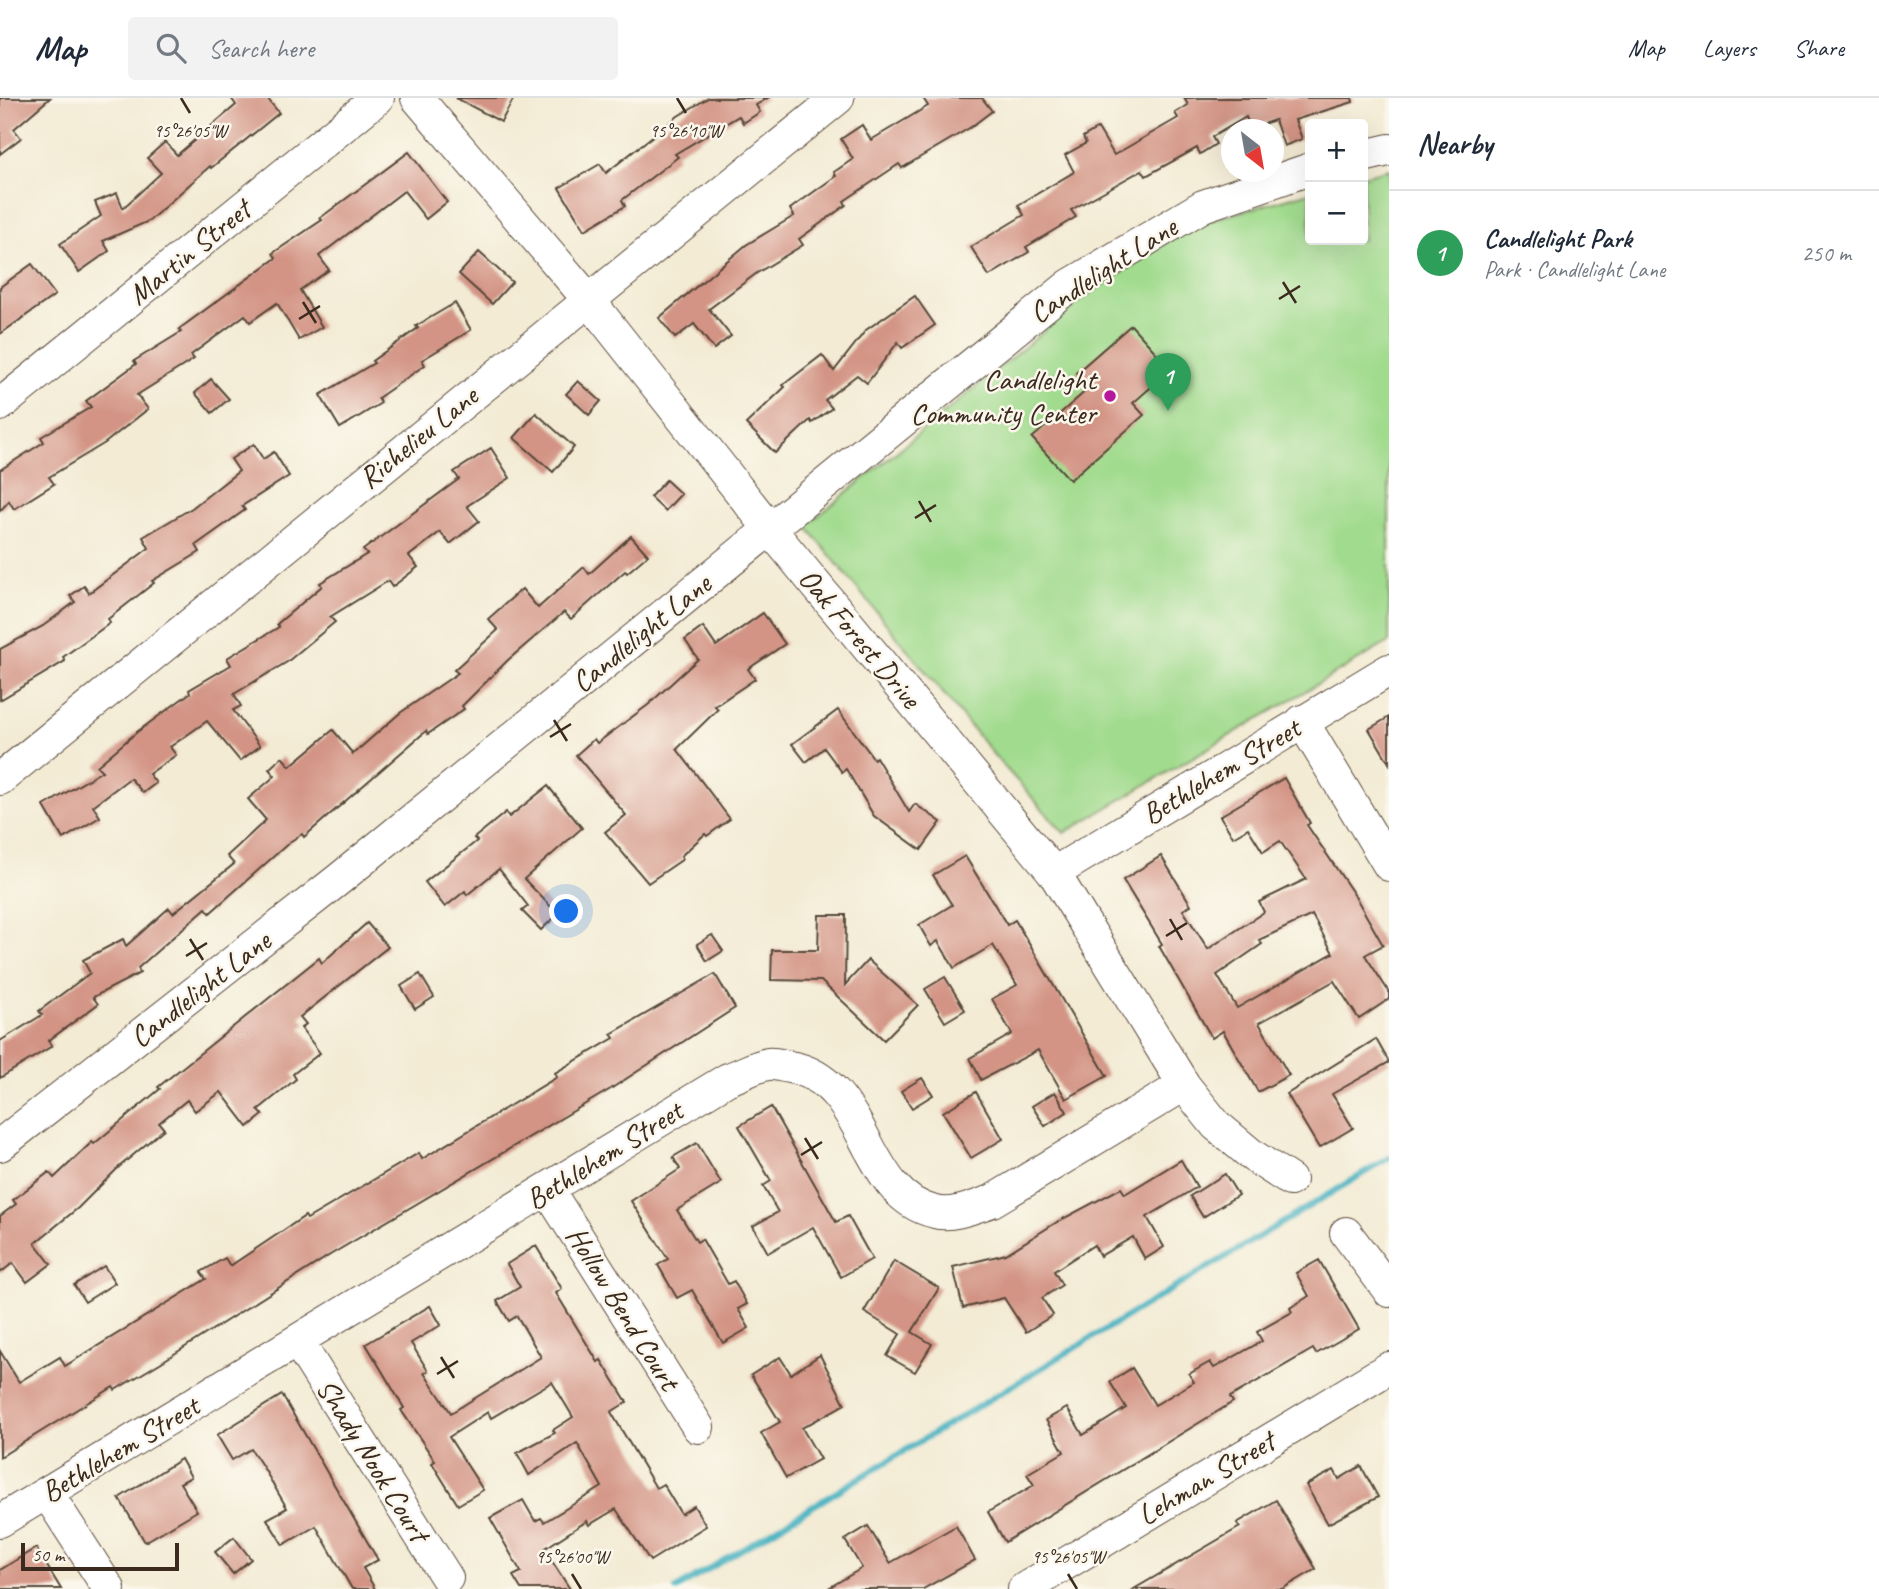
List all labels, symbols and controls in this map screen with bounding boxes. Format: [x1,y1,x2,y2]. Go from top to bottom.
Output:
search box [128,17,618,80]
text: Map [35,27,86,69]
icon: search [152,29,190,67]
text: Search here [208,32,314,65]
text: Map [1628,33,1665,63]
text: Layers [1703,33,1756,63]
text: Share [1794,33,1844,63]
north arrow [1221,119,1284,182]
map controls [1305,119,1368,245]
button: + [1305,119,1368,182]
text: 95°26'05"W [153,120,230,142]
text: 95°26'10"W [649,120,726,142]
text: Nearby [1417,125,1493,163]
button: − [1305,182,1368,245]
street label: Martin Street [120,188,261,313]
street label: Candlelight Lane [1022,207,1186,332]
text: Candlelight Park [1484,222,1632,255]
text: 1 [1435,239,1445,268]
text: 250 m [1802,239,1851,268]
text: Park · Candlelight Lane [1484,255,1665,284]
pin: 1 [1145,353,1191,411]
place label: Candlelight Community Center [911,360,1099,432]
street label: Richelieu Lane [351,376,487,497]
marker: Candlelight Community Center [1102,388,1118,404]
street label: Oak Forest Drive [790,560,931,718]
street label: Candlelight Lane [564,564,720,701]
street label: Bethlehem Street [1135,707,1310,833]
your location [549,894,583,928]
street label: Candlelight Lane [122,921,280,1056]
street label: Bethlehem Street [519,1090,692,1218]
street label: Hollow Bend Court [558,1219,690,1399]
street label: Shady Nook Court [308,1372,440,1552]
street label: Bethlehem Street [34,1385,209,1511]
street label: Lehman Street [1131,1420,1285,1534]
scale bar [21,1540,178,1572]
text: 50 m [32,1543,64,1567]
text: 95°26'00"W [535,1546,612,1568]
text: 95°26'05"W [1031,1546,1108,1568]

